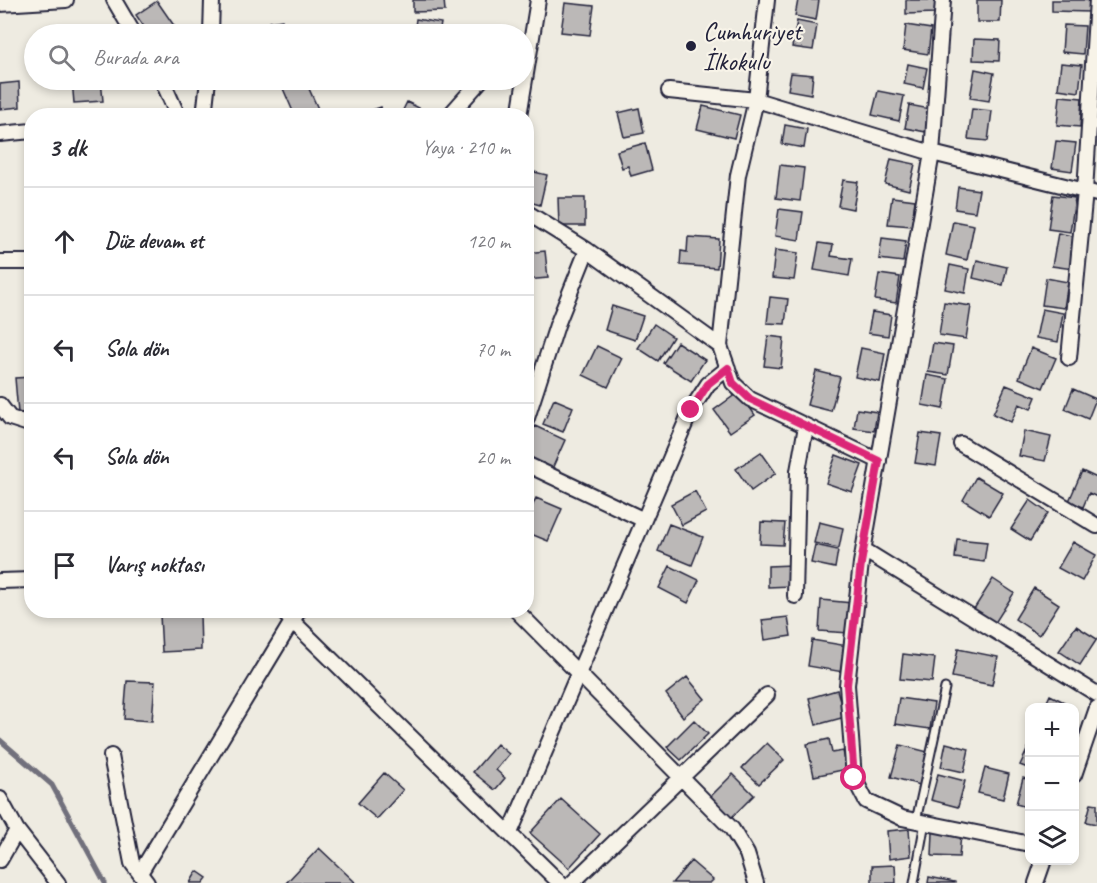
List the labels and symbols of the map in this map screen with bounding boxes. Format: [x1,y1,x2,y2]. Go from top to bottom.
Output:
place label: Cumhuriyet İlkokulu [703,15,803,78]
marker: Cumhuriyet İlkokulu [684,39,698,53]
route end [677,396,703,422]
route start [840,764,866,790]

